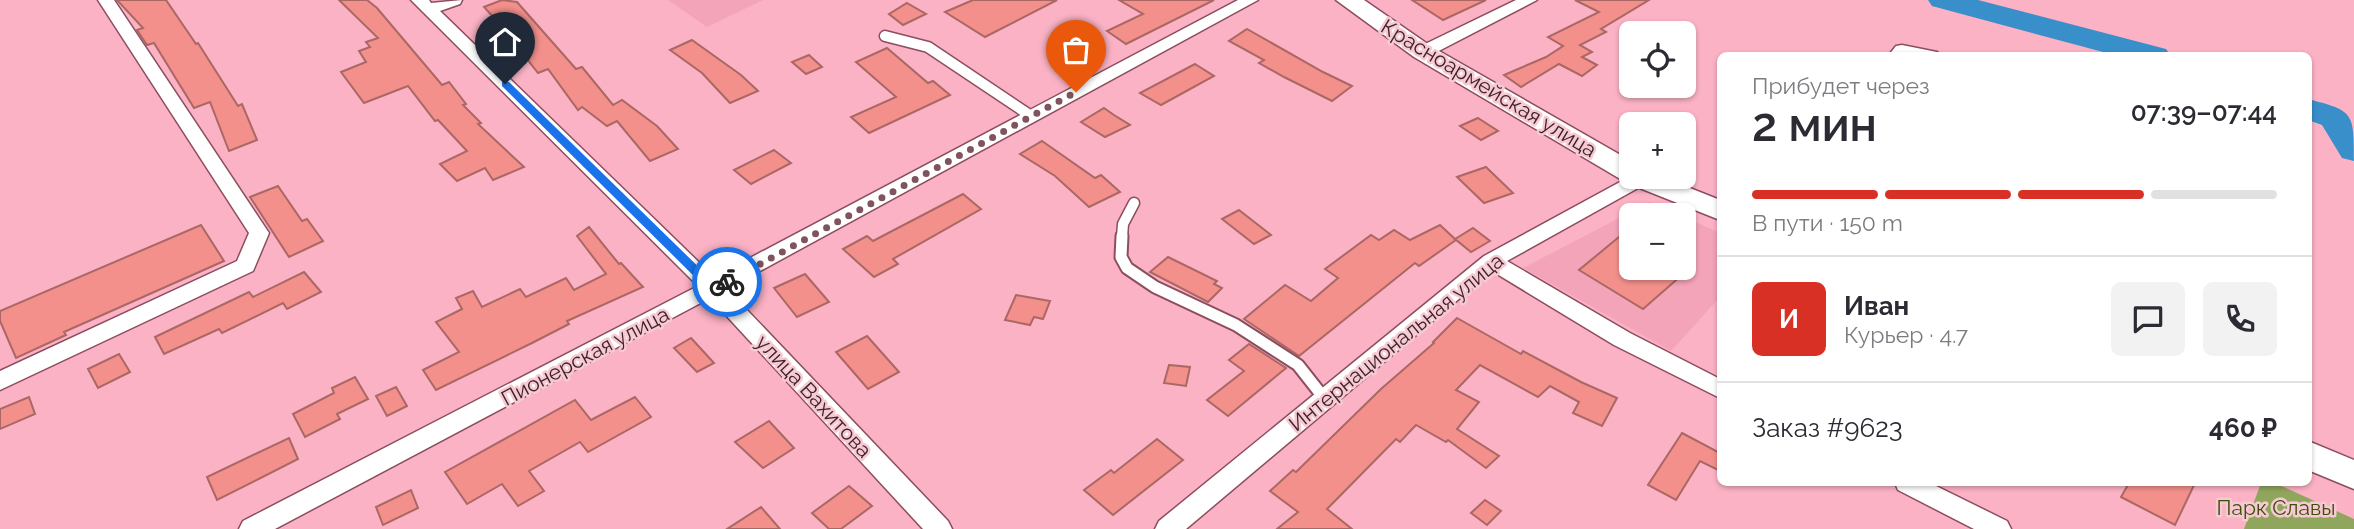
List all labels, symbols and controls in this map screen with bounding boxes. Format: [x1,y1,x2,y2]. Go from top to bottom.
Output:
pin [475,12.0,535,84]
street label: Красноармейская улица [1377,14,1601,162]
pin [1046,20,1106,92]
map controls [1619,21,1696,280]
button: locate [1619,21,1696,98]
icon: home [486,23,524,61]
icon: bag [1057,31,1095,69]
text: Прибудет через [1752,72,1930,99]
text: 07:39–07:44 [2131,97,2277,127]
text: 2 мин [1752,98,1877,152]
button: + [1619,112,1696,189]
button: − [1619,203,1696,280]
text: В пути · 150 m [1752,209,1903,236]
courier [692,247,762,317]
street label: Интернациональная улица [1284,248,1508,436]
icon: bike [708,263,746,301]
button: chat [2111,282,2185,356]
button: phone [2203,282,2277,356]
text: Иван [1844,291,1909,321]
street label: Пионерская улица [497,301,673,411]
text: И [1779,304,1799,334]
text: Курьер · 4.7 [1844,321,1968,348]
street label: улица Вахитова [751,330,877,462]
text: Заказ #9623 [1752,413,1903,443]
text: 460 ₽ [2209,413,2277,443]
park label: Парк Славы [2217,495,2335,520]

